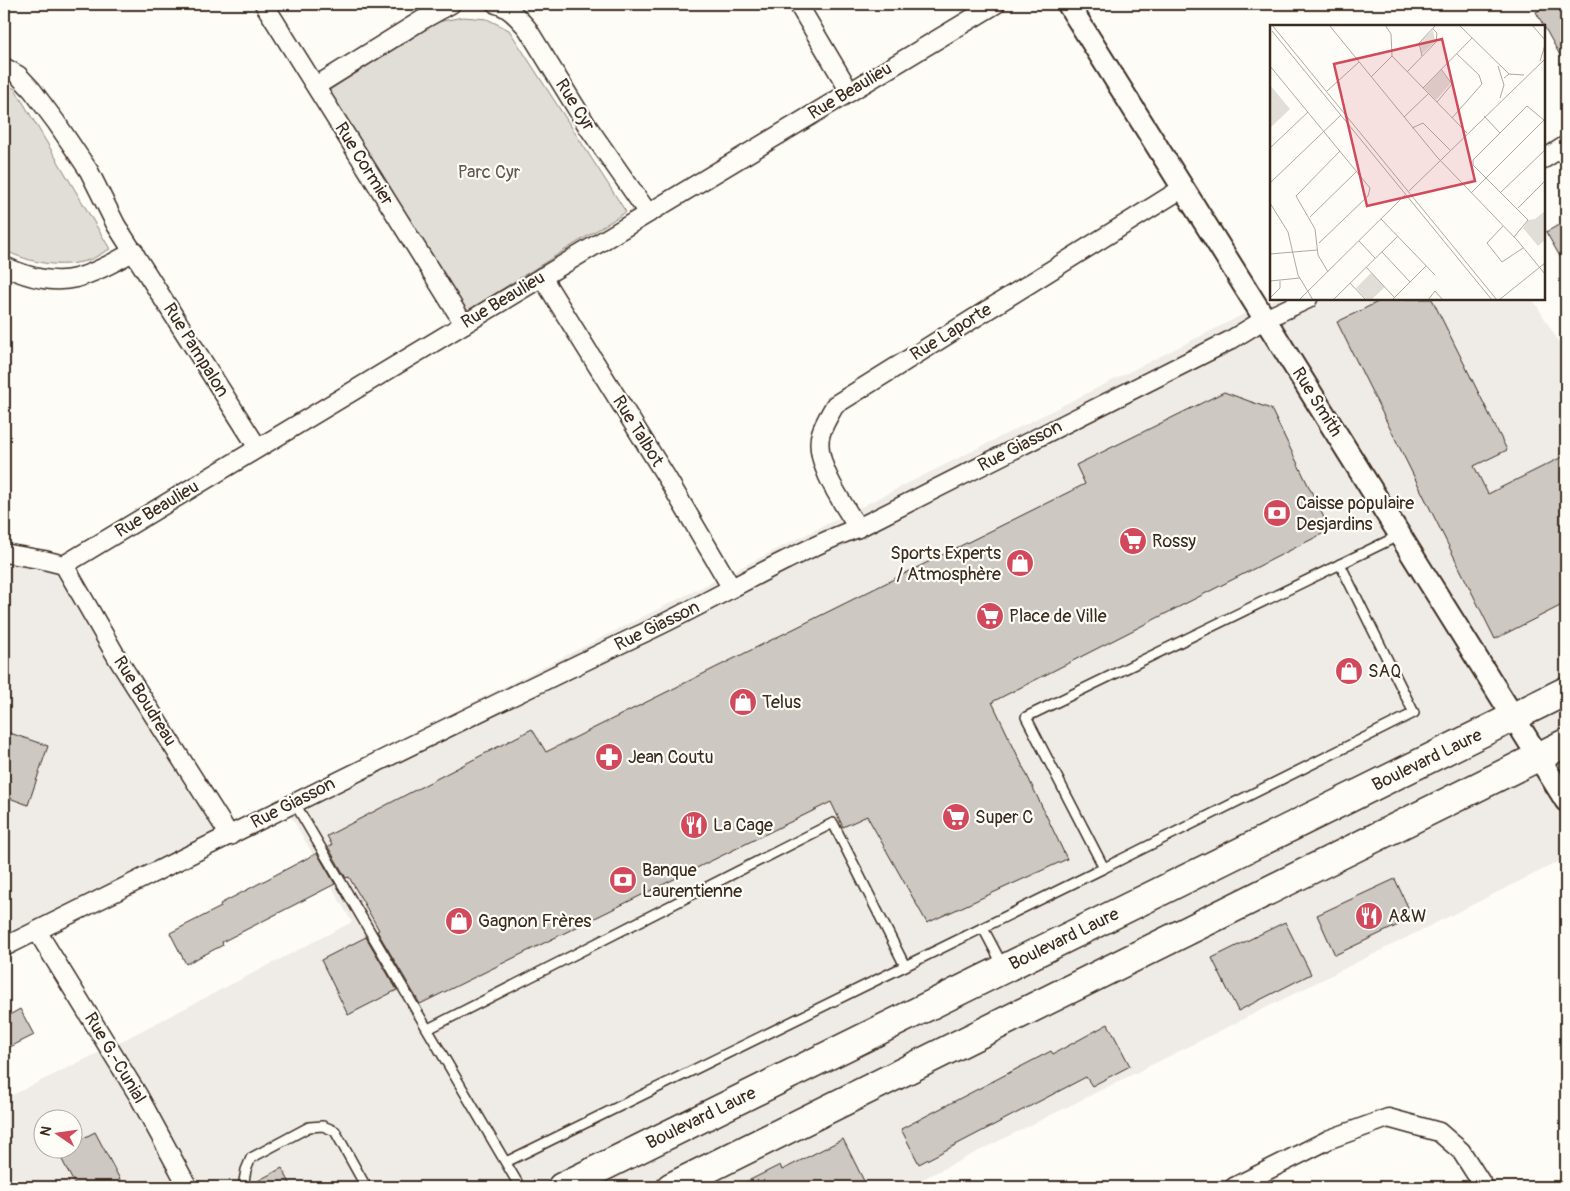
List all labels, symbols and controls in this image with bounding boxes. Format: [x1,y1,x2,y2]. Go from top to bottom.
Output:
inset map [1270,25,1545,300]
street label: Rue Beaulieu [804,57,896,125]
street label: Rue Cyr [550,75,600,136]
street label: Rue Cormier [329,118,399,210]
park label: Parc Cyr [458,161,521,184]
street label: Rue Beaulieu [457,266,549,334]
street label: Rue Laporte [906,298,996,366]
street label: Rue Pampalon [158,299,234,401]
street label: Rue Smith [1287,363,1347,441]
street label: Rue Talbot [607,391,669,471]
street label: Rue Giasson [974,415,1066,477]
street label: Rue Beaulieu [111,475,203,543]
place label: Caisse populaire Desjardins [1296,492,1414,536]
bank icon: Caisse populaire Desjardins [1262,498,1292,528]
supermarket icon: Rossy [1118,526,1148,556]
place label: Rossy [1152,530,1196,553]
place label: Sports Experts / Atmosphère [890,542,1001,586]
shop icon: Sports Experts / Atmosphère [1005,548,1035,578]
street label: Rue Giasson [611,596,703,656]
supermarket icon: Place de Ville [975,601,1005,631]
place label: Place de Ville [1009,605,1107,628]
street label: Rue Boudreau [108,652,182,750]
shop icon: SAQ [1334,656,1364,686]
place label: SAQ [1368,660,1401,683]
shop icon: Telus [728,687,758,717]
place label: Telus [762,691,801,714]
street label: Boulevard Laure [1368,723,1486,797]
pharmacy icon: Jean Coutu [594,742,624,772]
place label: Jean Coutu [628,746,714,769]
street label: Rue Giasson [247,772,339,834]
supermarket icon: Super C [941,802,971,832]
place label: Super C [975,806,1033,829]
restaurant icon: La Cage [679,810,709,840]
place label: La Cage [713,814,773,837]
place label: Banque Laurentienne [642,859,742,903]
bank icon: Banque Laurentienne [608,865,638,895]
restaurant icon: A&W [1354,901,1384,931]
street label: Boulevard Laure [1005,902,1123,976]
place label: A&W [1388,905,1426,928]
shop icon: Gagnon Frères [444,906,474,936]
place label: Gagnon Frères [478,910,591,933]
street label: Rue G.-Cunial [79,1008,151,1108]
street label: Boulevard Laure [642,1081,760,1155]
north arrow [32,1108,82,1158]
text: N [36,1125,55,1138]

